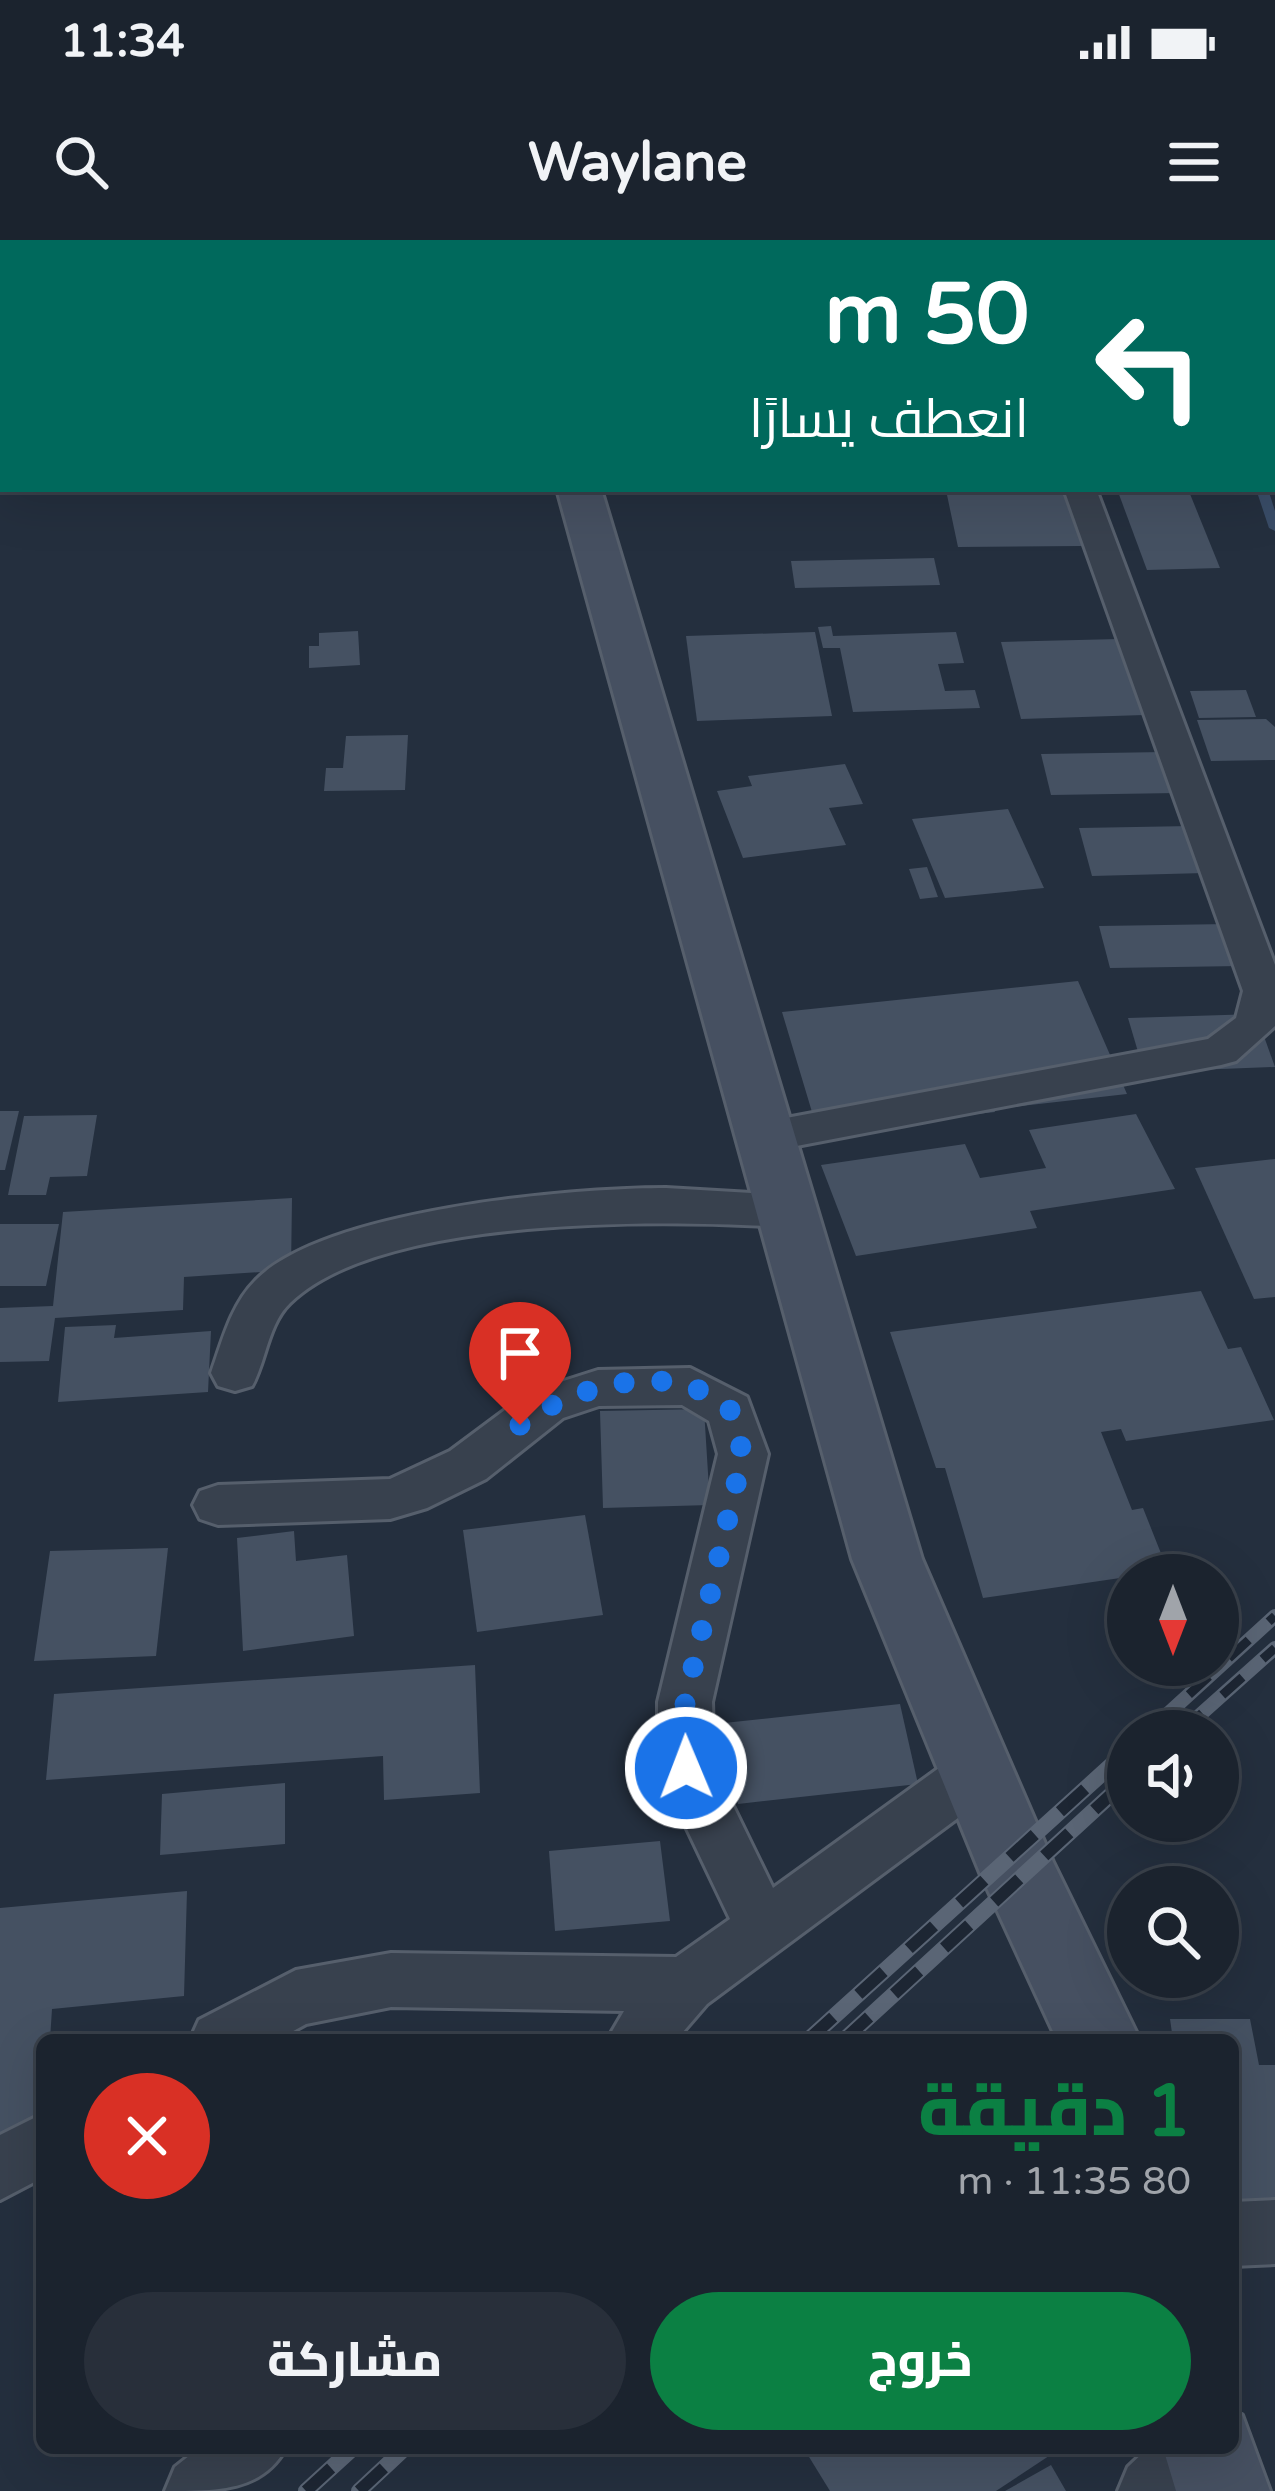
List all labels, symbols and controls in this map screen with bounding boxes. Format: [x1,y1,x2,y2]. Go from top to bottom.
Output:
text: 11:34 [60,15,185,69]
icon: search [48,129,114,195]
icon: menu [1161,129,1227,195]
text: Waylane [528,130,747,195]
text: 50 m [825,265,1029,366]
icon: left [1071,288,1227,444]
text: انعطف يسارًا [749,387,1029,452]
pin [469,1302,571,1425]
icon: arrive [487,1320,553,1386]
north arrow [1107,1554,1239,1686]
map controls [1107,1554,1239,1998]
position arrow [623,1705,749,1831]
button: sound [1107,1710,1239,1842]
button: search [1107,1866,1239,1998]
text: 1 دقيقة [918,2069,1191,2156]
button: close [84,2073,210,2199]
text: 80 m · 11:35 [958,2158,1191,2205]
button: مشاركة [84,2292,626,2430]
button: خروج [650,2292,1191,2430]

